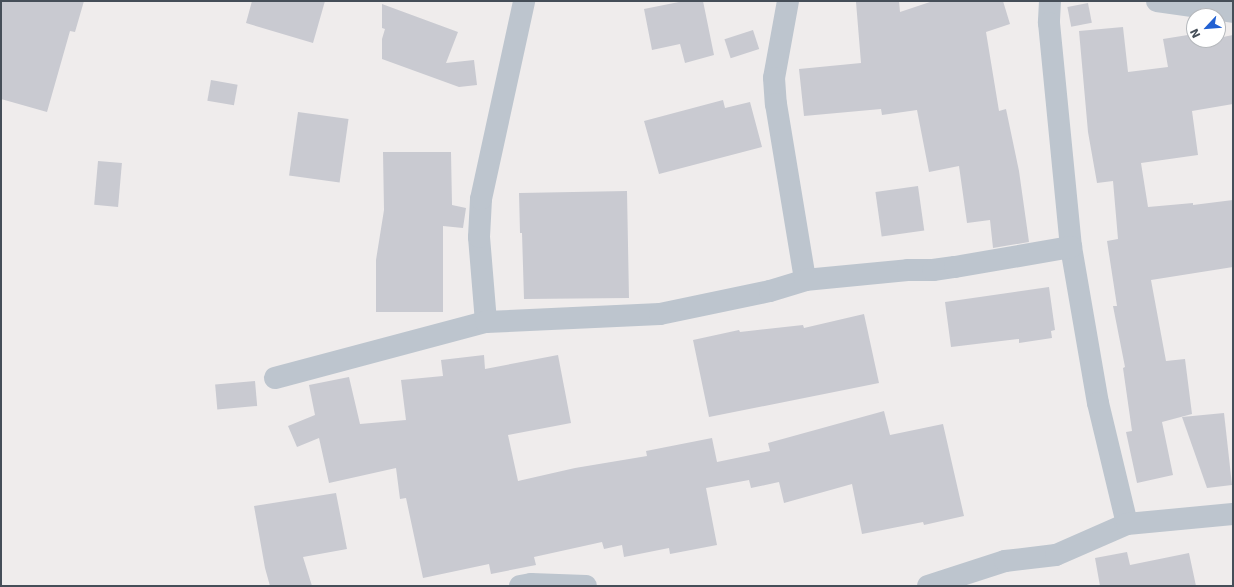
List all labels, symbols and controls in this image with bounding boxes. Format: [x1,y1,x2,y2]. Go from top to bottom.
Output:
north arrow [1186,8,1226,48]
text: N [1188,26,1204,40]

